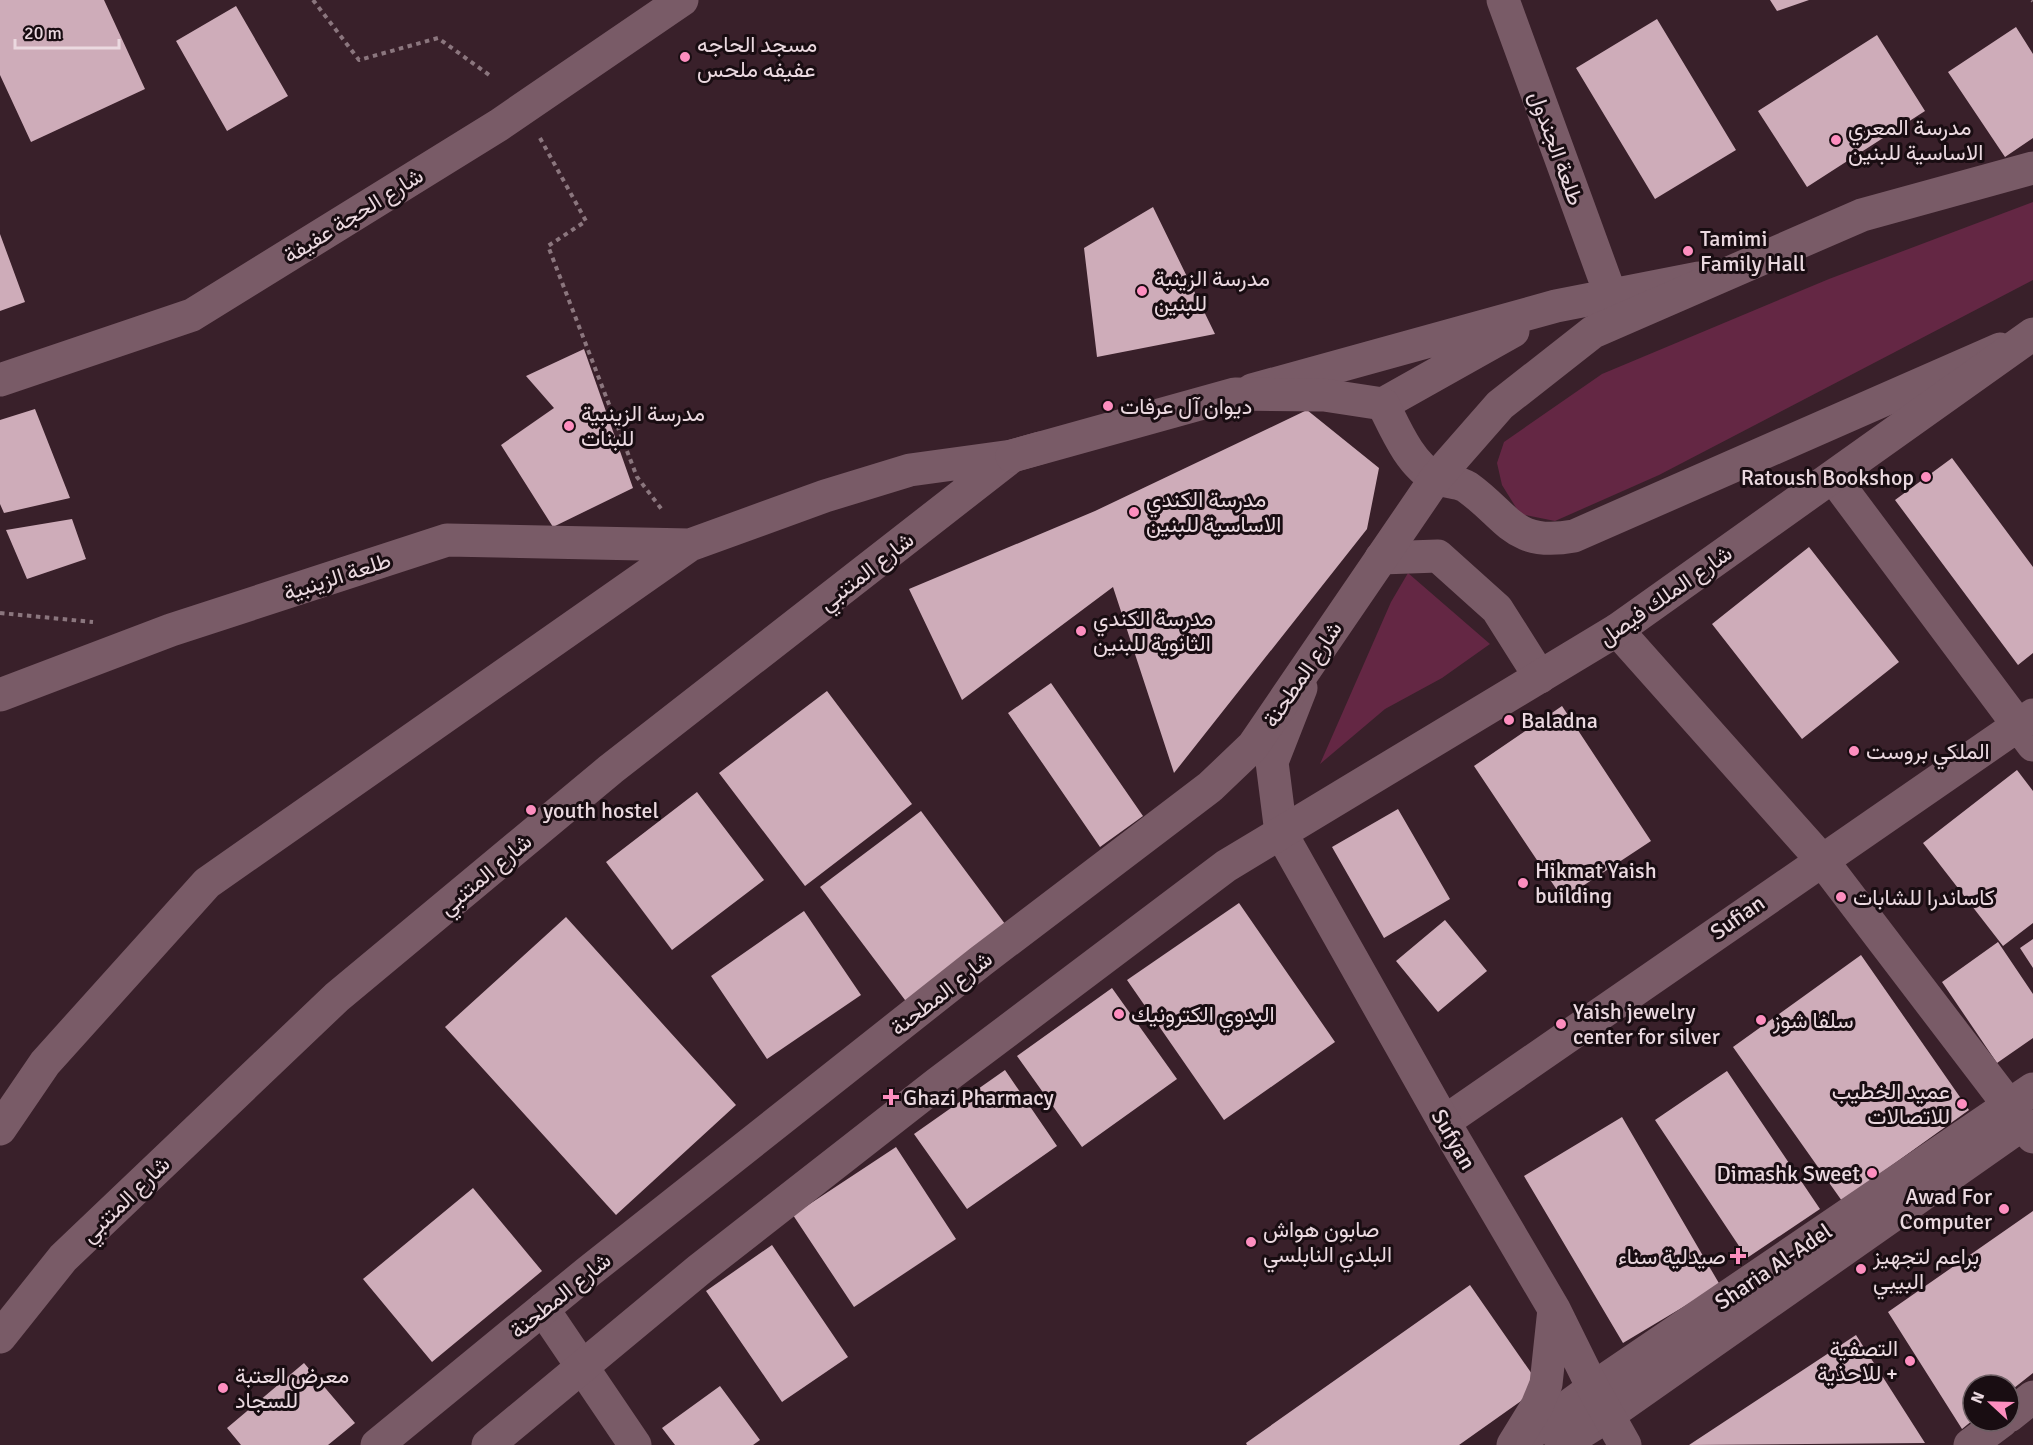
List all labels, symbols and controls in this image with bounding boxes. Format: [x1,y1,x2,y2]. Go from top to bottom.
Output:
scale bar [15,12,118,50]
text: 20 m [24,22,62,44]
place label: مسجد الحاجه عفيفه ملحس [697,31,817,83]
marker: مسجد الحاجه عفيفه ملحس [678,50,692,64]
street label: طلعة الجندول [1523,87,1590,209]
place label: مدرسة المعري الاساسية للبنين [1848,114,1983,166]
marker: مدرسة المعري الاساسية للبنين [1829,133,1843,147]
street label: شارع الحجة عفيفة [278,162,429,270]
place label: Tamimi Family Hall [1700,225,1805,277]
marker: Tamimi Family Hall [1681,244,1695,258]
place label: مدرسة الزينبة للبنين [1154,265,1270,317]
marker: مدرسة الزينبة للبنين [1135,284,1149,298]
place label: ديوان آل عرفات [1120,393,1252,420]
marker: ديوان آل عرفات [1101,399,1115,413]
place label: مدرسة الزينبية للبنات [581,400,705,452]
marker: مدرسة الزينبية للبنات [562,419,576,433]
place label: Ratoush Bookshop [1741,464,1914,491]
marker: Ratoush Bookshop [1919,470,1933,484]
place label: مدرسة الكندي الاساسية للبنين [1146,486,1281,538]
marker: مدرسة الكندي الاساسية للبنين [1127,505,1141,519]
street label: شارع المتنبي [814,526,922,621]
street label: شارع الملك فيصل [1593,539,1738,652]
street label: طلعة الزينبية [280,546,394,607]
place label: مدرسة الكندي الثانوية للبنين [1093,605,1213,657]
street label: شارع المطحنة [1257,616,1348,733]
marker: مدرسة الكندي الثانوية للبنين [1074,624,1088,638]
place label: Baladna [1521,707,1598,734]
marker: Baladna [1502,713,1516,727]
place label: الملكي بروست [1866,738,1990,770]
marker: الملكي بروست [1847,744,1861,758]
place label: youth hostel [543,797,659,824]
marker: youth hostel [524,803,538,817]
street label: شارع المتنبي [433,828,540,925]
place label: Hikmat Yaish building [1535,857,1657,909]
marker: Hikmat Yaish building [1516,876,1530,890]
place label: كاساندرا للشابات [1853,884,1995,911]
street label: Sufian [1705,889,1770,946]
marker: كاساندرا للشابات [1834,890,1848,904]
street label: شارع المطحنة [885,945,998,1042]
place label: Yaish jewelry center for silver [1573,998,1720,1050]
place label: البدوي الكترونيك [1131,1001,1275,1033]
marker: البدوي الكترونيك [1112,1007,1126,1021]
place label: سلفا شوز [1772,1007,1854,1034]
marker: سلفا شوز [1754,1013,1768,1027]
marker: Yaish jewelry center for silver [1554,1017,1568,1031]
place label: عميد الخطيب للاتصالات [1832,1078,1950,1130]
place label: Ghazi Pharmacy [903,1084,1055,1111]
marker: Ghazi Pharmacy [884,1090,898,1104]
marker: عميد الخطيب للاتصالات [1955,1097,1969,1111]
street label: Sufyan [1426,1104,1482,1174]
street label: شارع المتنبي [75,1150,179,1252]
place label: Dimashk Sweet [1716,1160,1860,1187]
marker: Dimashk Sweet [1865,1166,1879,1180]
place label: Awad For Computer [1900,1183,1992,1235]
marker: Awad For Computer [1997,1202,2011,1216]
place label: صابون هواش البلدي النابلسي [1263,1216,1392,1273]
street label: Sharia Al-Adel [1710,1217,1837,1315]
marker: صابون هواش البلدي النابلسي [1244,1235,1258,1249]
place label: صيدلية سناء [1618,1243,1726,1270]
place label: براعم لتجهيز البيبي [1872,1243,1979,1300]
street label: شارع المطحنة [504,1247,617,1345]
marker: صيدلية سناء [1731,1249,1745,1263]
marker: براعم لتجهيز البيبي [1854,1262,1868,1276]
place label: التصفية للاحذية + [1817,1335,1898,1387]
marker: التصفية للاحذية + [1903,1354,1917,1368]
place label: معرض العتبة للسجاد [235,1362,349,1414]
north arrow [1961,1373,2021,1433]
marker: معرض العتبة للسجاد [216,1381,230,1395]
text: N [1967,1389,1989,1407]

